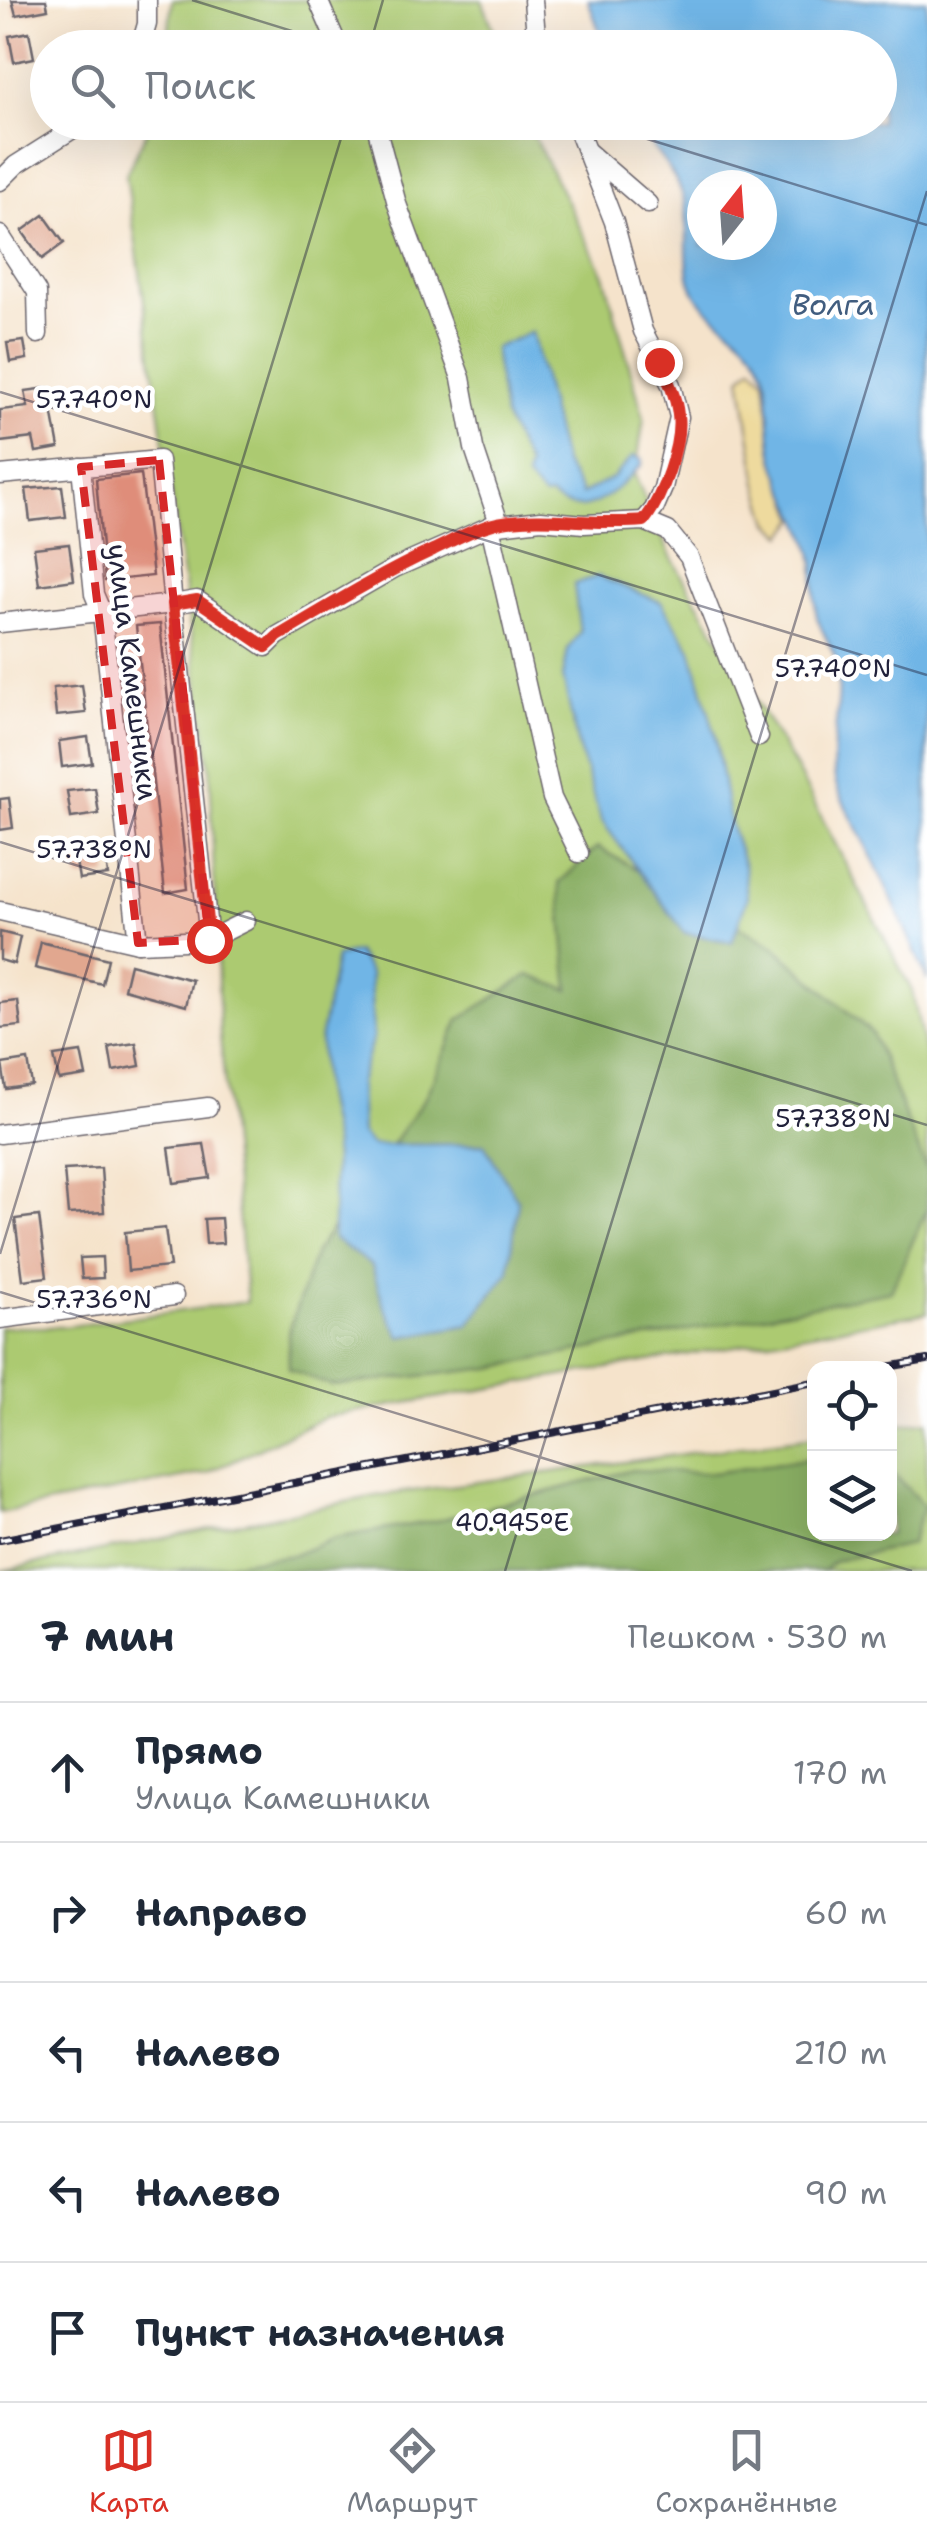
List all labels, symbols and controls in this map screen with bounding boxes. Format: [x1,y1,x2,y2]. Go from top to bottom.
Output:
search box [30,30,897,140]
icon: search [65,58,120,113]
text: Поиск [145,60,256,111]
north arrow [687,170,777,260]
water label: Волга [791,284,875,325]
route end [637,340,683,386]
text: 57.740°N [36,382,152,416]
street label: улица Камешники [98,541,168,803]
text: 57.740°N [775,651,891,685]
text: 57.738°N [36,832,152,866]
route start [187,918,233,964]
text: 57.738°N [775,1101,891,1135]
text: 57.736°N [36,1282,152,1316]
map controls [807,1361,897,1541]
button: locate [807,1361,897,1451]
button: layers [807,1451,897,1541]
text: 40.945°E [455,1505,569,1539]
text: 7 мин [40,1608,175,1664]
text: Пешком · 530 m [628,1615,887,1658]
text: Прямо [135,1725,263,1776]
icon: ahead [40,1745,95,1800]
text: 170 m [793,1751,887,1794]
text: Улица Камешники [135,1776,430,1819]
icon: right [40,1885,95,1940]
text: Направо [135,1887,308,1938]
text: 60 m [805,1891,887,1934]
icon: left [40,2025,95,2080]
text: Налево [135,2027,281,2078]
text: 210 m [793,2031,887,2074]
icon: left [40,2165,95,2220]
text: Налево [135,2167,281,2218]
text: 90 m [804,2171,887,2214]
icon: arrive [40,2305,95,2360]
text: Пункт назначения [135,2307,505,2358]
tab: Карта [89,2423,169,2521]
tab: Маршрут [347,2423,477,2521]
tab: Сохранённые [655,2423,838,2521]

